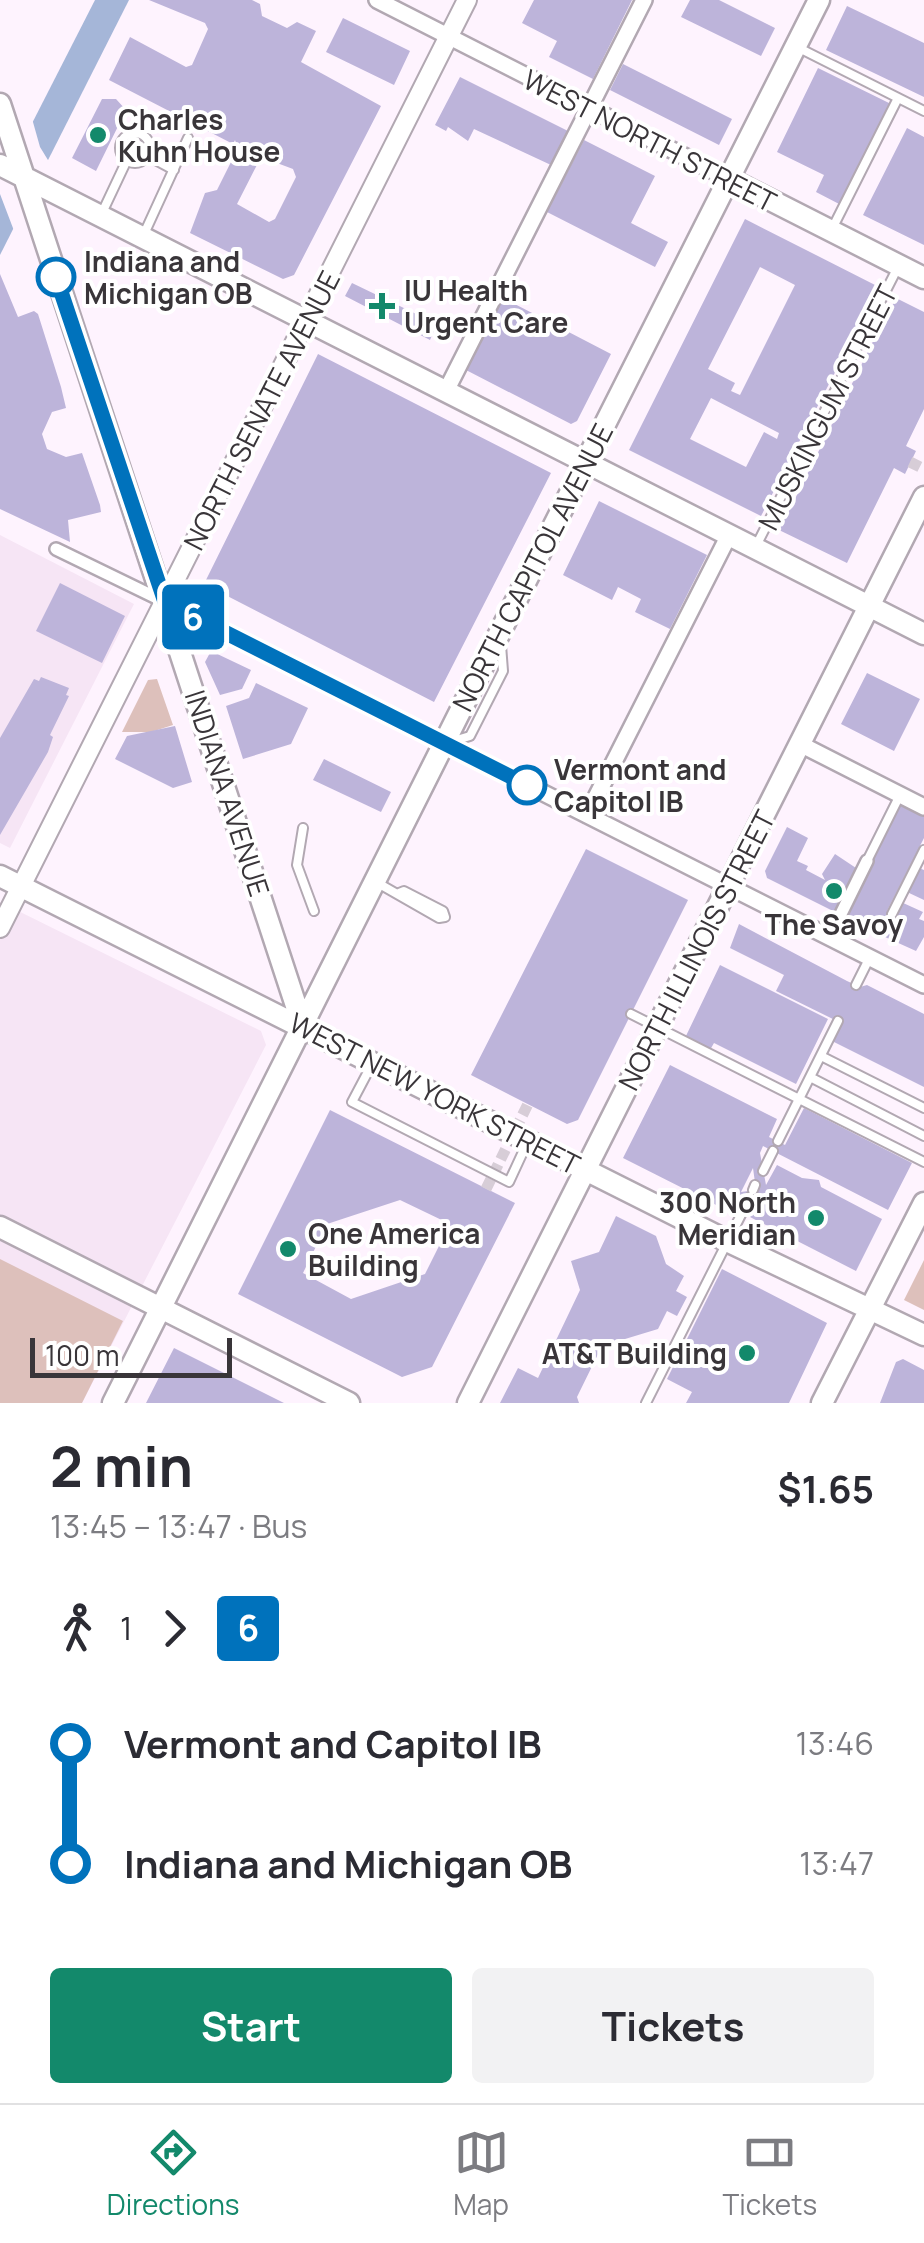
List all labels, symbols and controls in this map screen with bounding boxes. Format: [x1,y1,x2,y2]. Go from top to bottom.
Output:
street label: WEST NORTH STREET [517,60,783,220]
place label: Charles Kuhn House [118,100,280,170]
marker: Charles Kuhn House [87,124,109,146]
place label: Indiana and Michigan OB [84,242,252,312]
marker: Indiana and Michigan OB [37,258,75,296]
street label: NORTH SENATE AVENUE [174,264,348,556]
place label: IU Health Urgent Care [404,271,568,341]
street label: MUSKINGUM STREET [749,278,906,536]
marker: IU Health Urgent Care [369,293,395,319]
street label: NORTH CAPITOL AVENUE [443,417,621,717]
line badge: 6 [160,584,226,650]
text: 6 [182,593,204,641]
street label: INDIANA AVENUE [177,685,279,901]
place label: Vermont and Capitol IB [554,750,726,820]
marker: Vermont and Capitol IB [508,766,546,804]
street label: NORTH ILLINOIS STREET [609,803,783,1096]
marker: The Savoy [823,880,845,902]
place label: The Savoy [765,905,903,943]
street label: WEST NEW YORK STREET [283,1003,587,1183]
place label: 300 North Meridian [659,1183,796,1253]
marker: 300 North Meridian [805,1207,827,1229]
place label: One America Building [308,1214,480,1284]
marker: One America Building [277,1238,299,1260]
scale bar [30,1333,232,1378]
place label: AT&T Building [542,1334,727,1372]
text: 100 m [45,1336,119,1374]
marker: AT&T Building [736,1342,758,1364]
text: 2 min [50,1428,193,1504]
text: $1.65 [778,1462,874,1514]
text: 13:45 – 13:47 · Bus [50,1504,307,1548]
icon: walk [50,1601,105,1656]
icon: forward [147,1601,202,1656]
text: 6 [237,1604,259,1652]
text: 1 [120,1606,132,1650]
text: Vermont and Capitol IB [124,1717,541,1769]
text: 13:46 [796,1721,874,1765]
text: Indiana and Michigan OB [124,1837,572,1889]
text: 13:47 [799,1841,874,1885]
button: Start [50,1968,452,2083]
button: Tickets [472,1968,874,2083]
tab: Directions [107,2125,240,2223]
tab: Map [453,2125,509,2223]
tab: Tickets [723,2125,817,2223]

